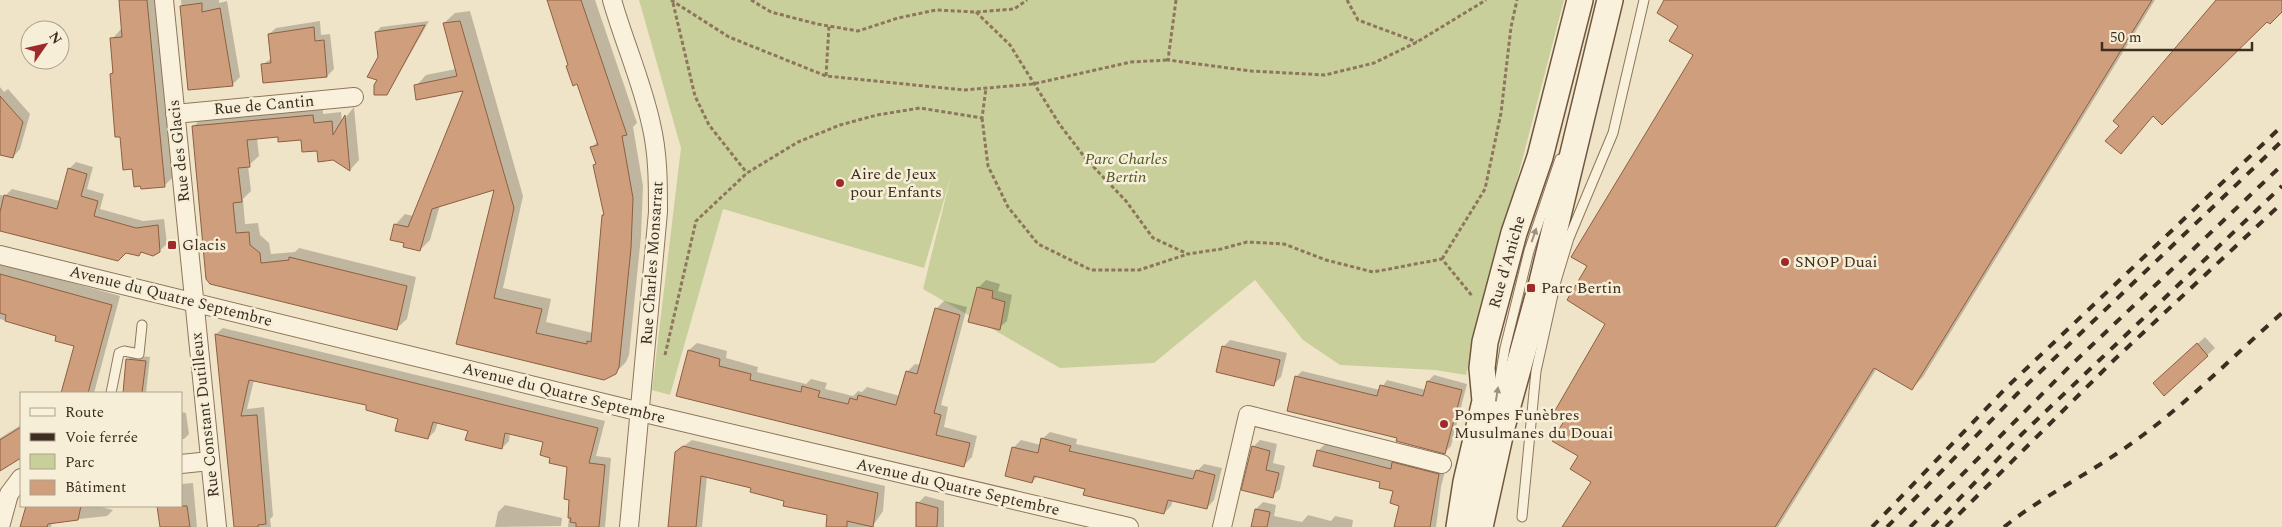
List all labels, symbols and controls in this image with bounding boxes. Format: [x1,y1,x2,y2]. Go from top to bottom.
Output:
north arrow [20,20,70,70]
scale bar [2102,20,2252,52]
text: 50 m [2110,26,2142,49]
text: N [43,27,67,49]
street label: Rue de Cantin [213,89,315,121]
street label: Rue des Glacis [162,98,196,204]
park label: Parc Charles Bertin [1085,147,1168,189]
place label: Aire de Jeux pour Enfants [850,162,942,204]
marker: Aire de Jeux pour Enfants [834,177,846,189]
street label: Rue Charles Monsarrat [634,180,670,346]
street label: Rue d'Aniche [1482,213,1532,311]
one-way arrow [1530,228,1538,243]
place label: Glacis [182,233,226,257]
marker: Glacis [166,239,178,251]
place label: SNOP Duai [1795,250,1878,274]
marker: SNOP Duai [1779,256,1791,268]
street label: Avenue du Quatre Septembre [67,259,275,333]
place label: Parc Bertin [1541,276,1622,300]
marker: Parc Bertin [1525,282,1537,294]
street label: Rue Constant Dutilleux [184,331,226,499]
street label: Avenue du Quatre Septembre [460,356,668,430]
one-way arrow [1494,385,1502,401]
legend [20,392,182,507]
text: Route [65,401,104,424]
place label: Pompes Funèbres Musulmanes du Douai [1454,403,1613,445]
marker: Pompes Funèbres Musulmanes du Douai [1438,418,1450,430]
text: Voie ferrée [65,426,138,449]
text: Parc [65,451,95,474]
street label: Avenue du Quatre Septembre [854,452,1062,522]
text: Bâtiment [65,476,126,499]

